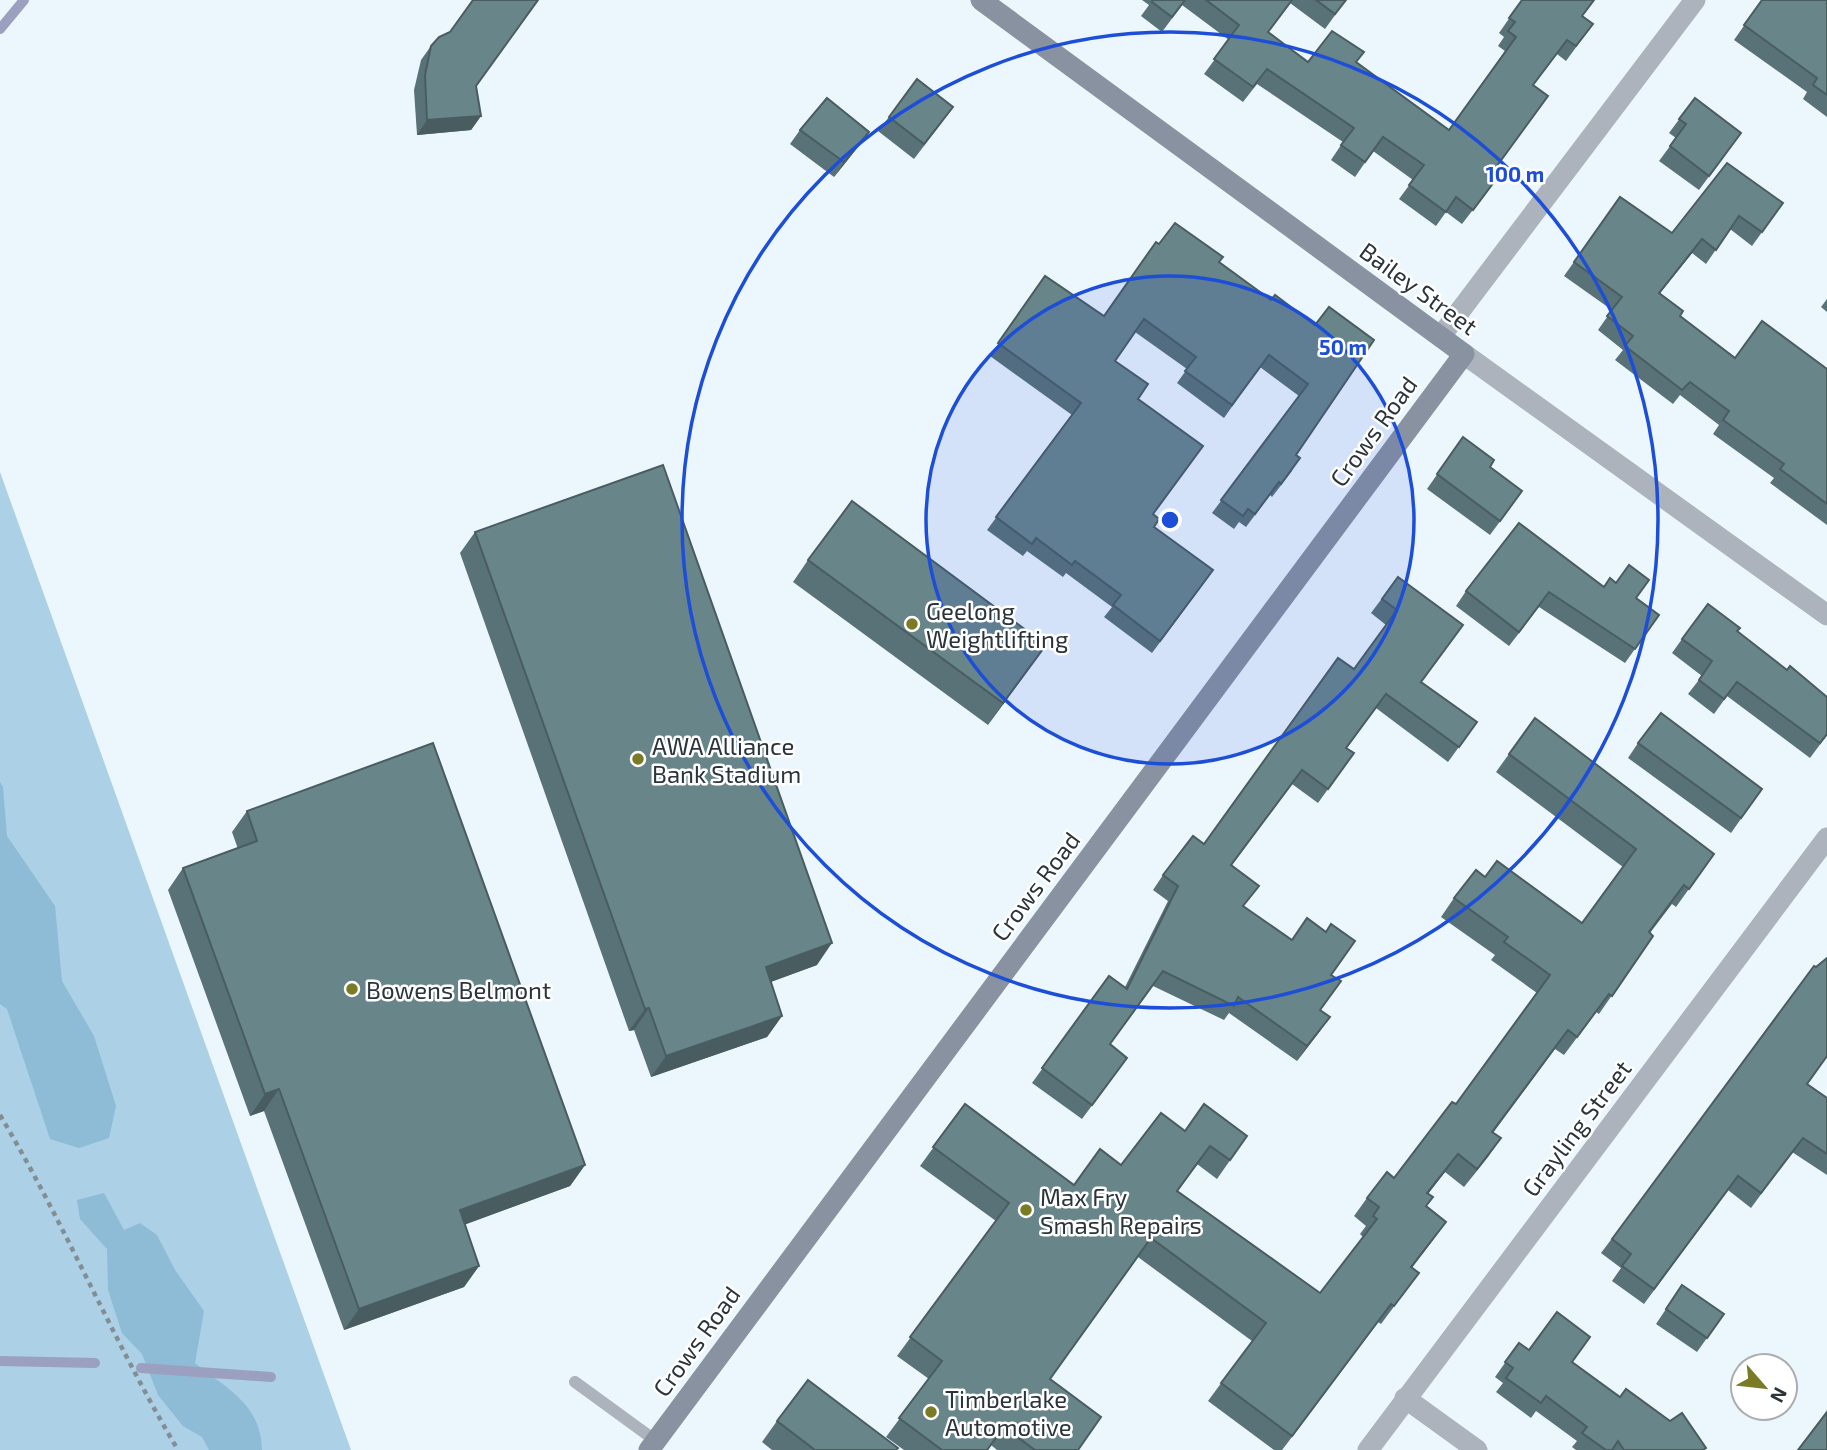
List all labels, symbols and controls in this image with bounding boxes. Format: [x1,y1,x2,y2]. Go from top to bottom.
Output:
text: 100 m [1486,161,1544,186]
street label: Bailey Street [1355,236,1483,340]
text: 50 m [1319,334,1367,359]
street label: Crows Road [1323,370,1423,492]
centre of rings [1158,508,1182,532]
place label: Geelong Weightlifting [926,596,1068,653]
marker: Geelong Weightlifting [904,616,920,632]
place label: AWA Alliance Bank Stadium [652,731,801,788]
marker: AWA Alliance Bank Stadium [630,751,646,767]
street label: Crows Road [985,826,1085,946]
place label: Bowens Belmont [366,975,551,1004]
marker: Bowens Belmont [344,981,360,997]
street label: Grayling Street [1515,1054,1637,1202]
place label: Max Fry Smash Repairs [1040,1182,1202,1239]
marker: Max Fry Smash Repairs [1018,1202,1034,1218]
street label: Crows Road [646,1280,746,1402]
north arrow [1729,1352,1799,1422]
place label: Timberlake Automotive [945,1384,1072,1441]
text: N [1766,1384,1793,1407]
marker: Timberlake Automotive [923,1404,939,1420]

